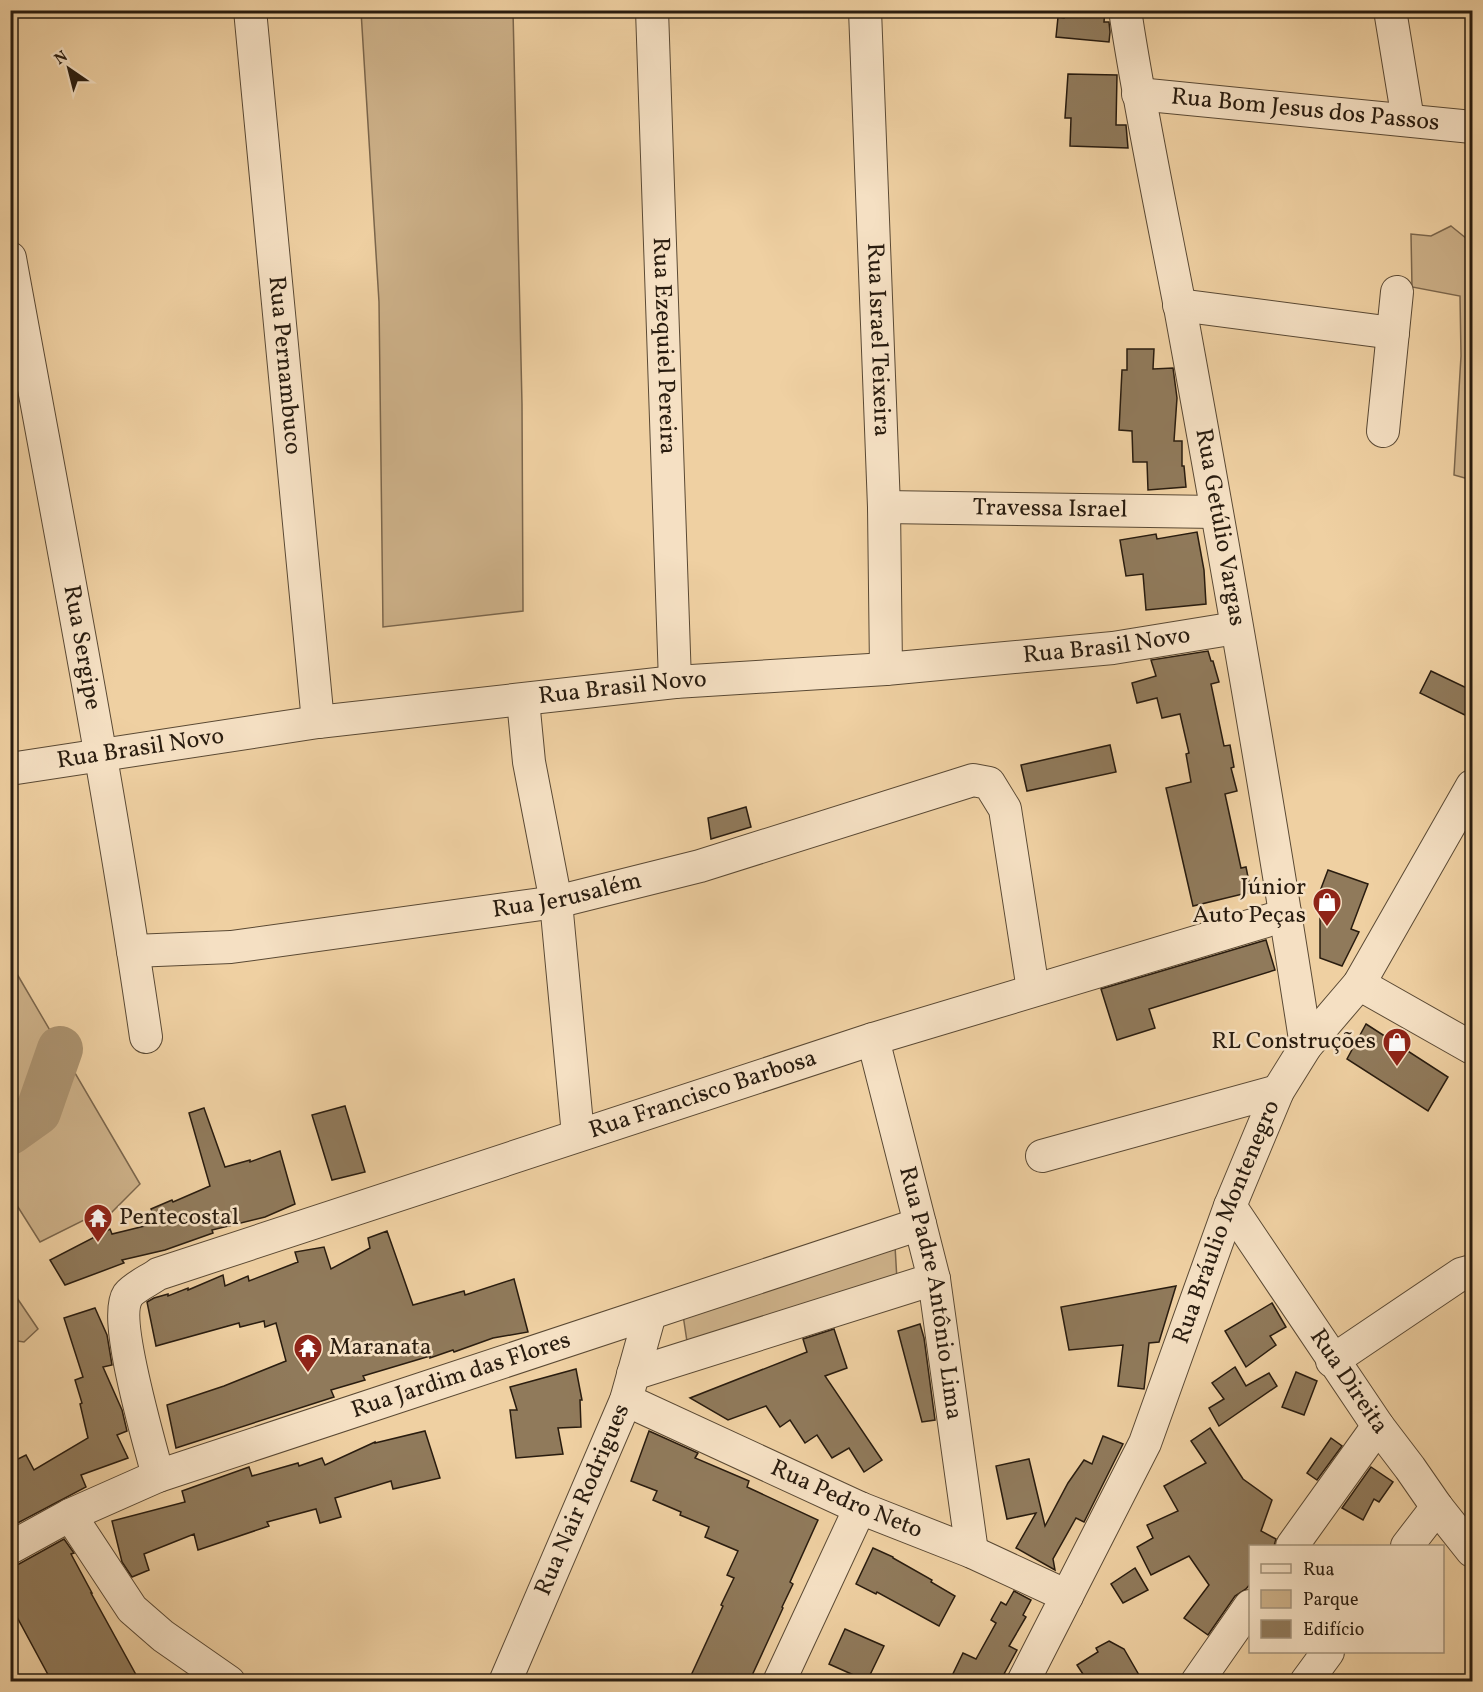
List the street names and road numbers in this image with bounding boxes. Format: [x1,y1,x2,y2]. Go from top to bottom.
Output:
street label: Rua Bom Jesus dos Passos [1169,80,1441,141]
street label: Rua Ezequiel Pereira [643,237,684,455]
street label: Rua Israel Teixeira [857,242,898,437]
street label: Rua Pernambuco [258,274,309,456]
street label: Rua Getúlio Vargas [1185,426,1254,629]
street label: Travessa Israel [972,491,1128,528]
street label: Rua Sergipe [54,582,109,713]
street label: Rua Brasil Novo [1021,619,1193,673]
street label: Rua Brasil Novo [537,663,708,714]
street label: Rua Brasil Novo [55,720,226,779]
street label: Rua Jerusalém [490,864,645,928]
street label: Rua Francisco Barbosa [585,1042,821,1148]
street label: Rua Bráulio Montenegro [1165,1095,1289,1349]
street label: Rua Padre Antônio Lima [889,1163,970,1422]
street label: Rua Direita [1301,1322,1396,1442]
street label: Rua Jardim das Flores [347,1324,575,1428]
street label: Rua Nair Rodrigues [527,1399,639,1601]
street label: Rua Pedro Neto [765,1452,927,1548]

